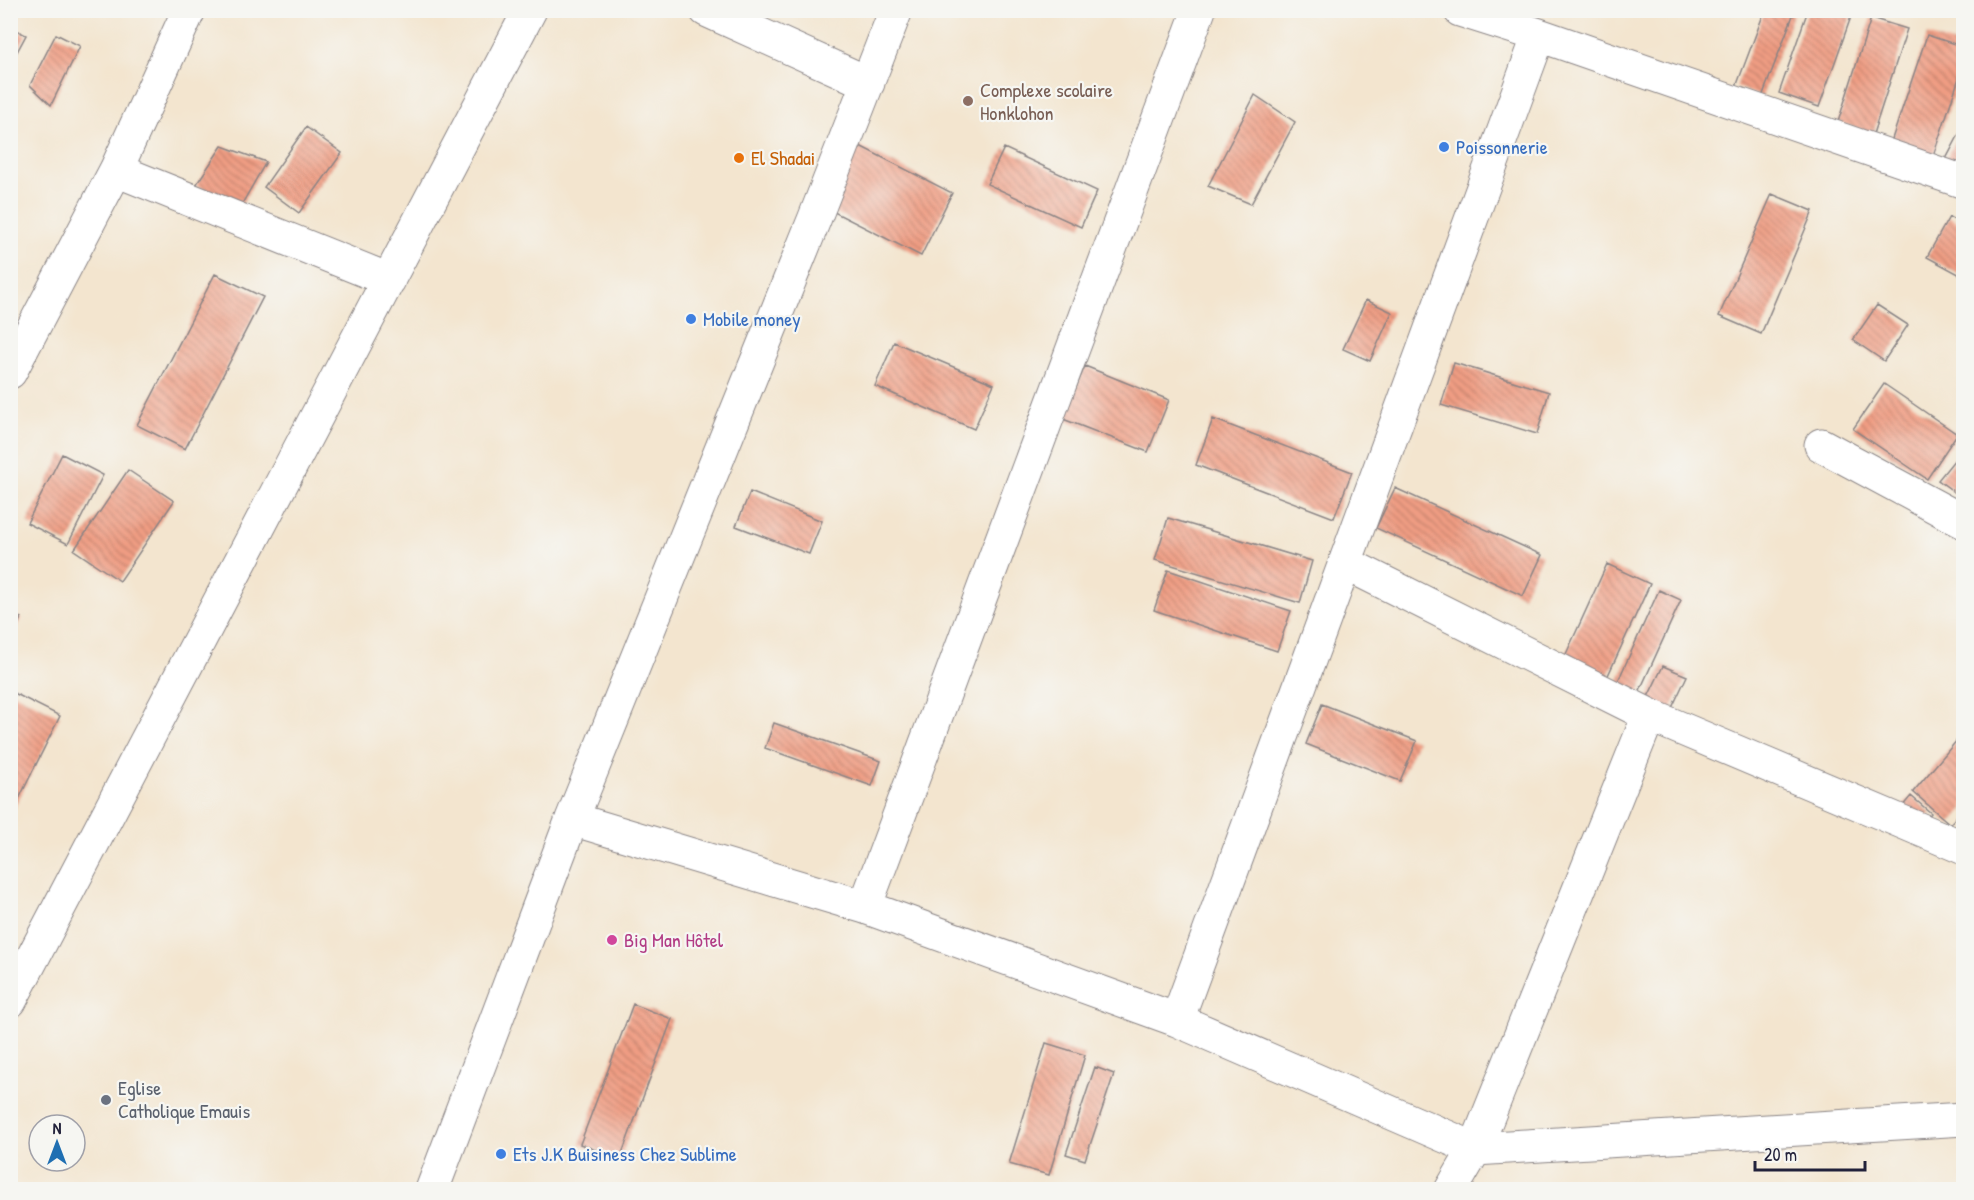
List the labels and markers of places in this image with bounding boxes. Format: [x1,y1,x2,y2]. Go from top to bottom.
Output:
place label: Complexe scolaire Honklohon [980,76,1113,126]
marker: Complexe scolaire Honklohon [961,94,975,108]
place label: Poissonnerie [1456,133,1548,160]
marker: Poissonnerie [1437,140,1451,154]
place label: El Shadai [751,144,815,171]
marker: El Shadai [732,151,746,165]
place label: Mobile money [703,305,801,332]
marker: Mobile money [684,312,698,326]
place label: Big Man Hôtel [624,926,724,953]
marker: Big Man Hôtel [605,933,619,947]
place label: Eglise Catholique Emauis [118,1074,251,1124]
marker: Eglise Catholique Emauis [99,1093,113,1107]
place label: Ets J.K Buisiness Chez Sublime [513,1140,737,1167]
marker: Ets J.K Buisiness Chez Sublime [494,1147,508,1161]

